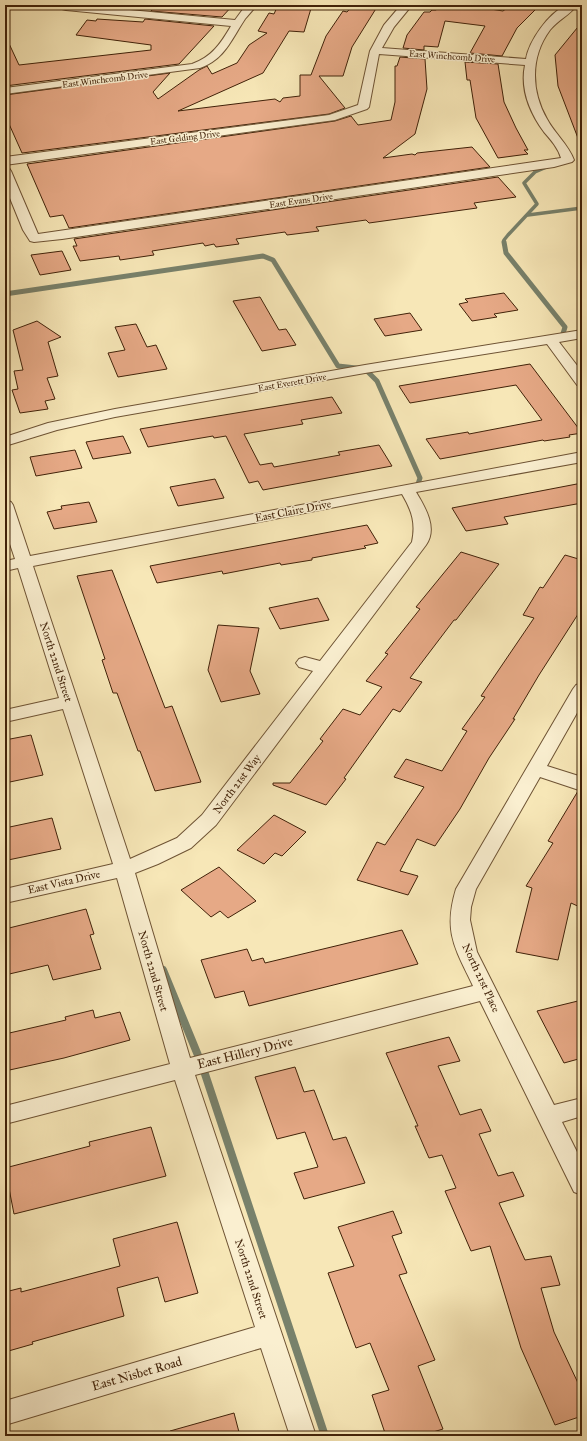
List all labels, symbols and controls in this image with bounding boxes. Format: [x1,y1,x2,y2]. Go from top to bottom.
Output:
street label: East Winchcomb Drive [409,48,496,65]
street label: East Winchcomb Drive [61,68,149,90]
street label: East Gelding Drive [149,127,221,148]
street label: East Evans Drive [269,190,334,210]
street label: East Everett Drive [257,371,327,393]
street label: East Claire Drive [254,497,333,525]
street label: North 22nd Street [37,620,75,704]
street label: North 21st Way [210,751,264,816]
street label: East Vista Drive [27,867,102,897]
street label: North 22nd Street [135,929,171,1013]
street label: North 21st Place [459,942,503,1015]
street label: East Hillery Drive [196,1033,295,1073]
street label: North 22nd Street [232,1237,270,1321]
street label: East Nisbet Road [90,1353,184,1395]

